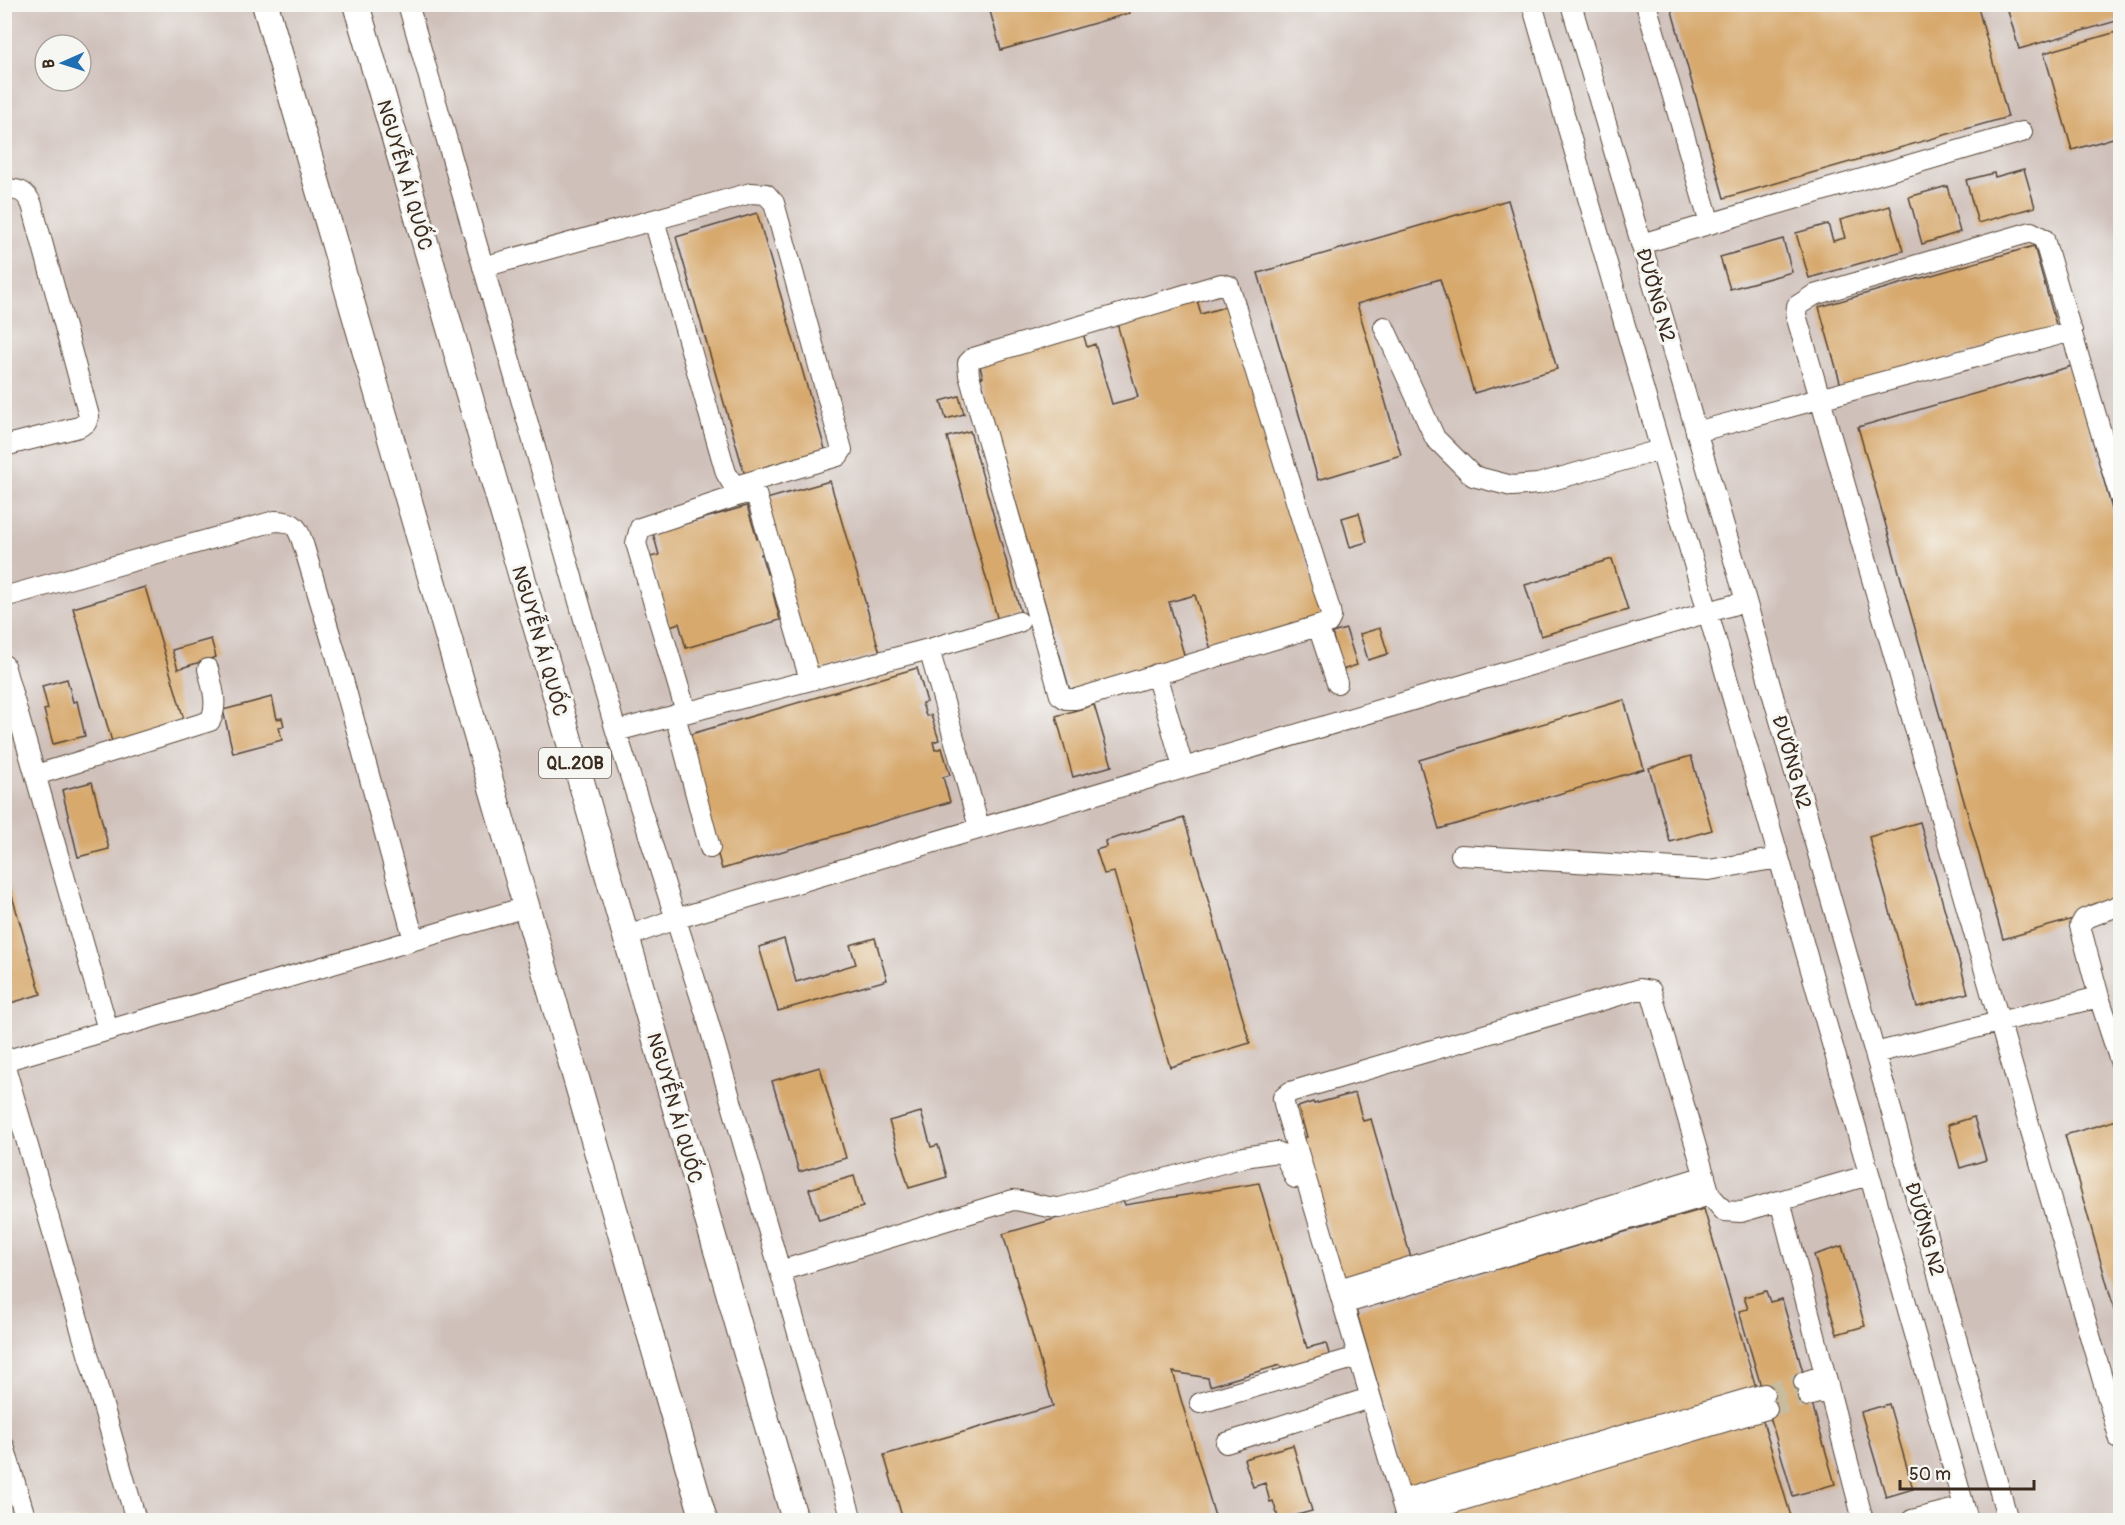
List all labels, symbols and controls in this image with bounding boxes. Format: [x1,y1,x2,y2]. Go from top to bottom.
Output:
north arrow [33,33,93,93]
text: B [39,59,59,69]
street label: NGUYỄN ÁI QUỐC [371,96,441,253]
street label: ĐƯỜNG N2 [1630,245,1681,345]
street label: NGUYỄN ÁI QUỐC [506,562,576,719]
street label: ĐƯỜNG N2 [1766,712,1817,812]
road number: QL.20B [539,748,611,778]
street label: NGUYỄN ÁI QUỐC [641,1029,711,1186]
street label: ĐƯỜNG N2 [1899,1179,1950,1279]
scale bar [1900,1453,2034,1491]
text: 50 m [1909,1463,1951,1486]

